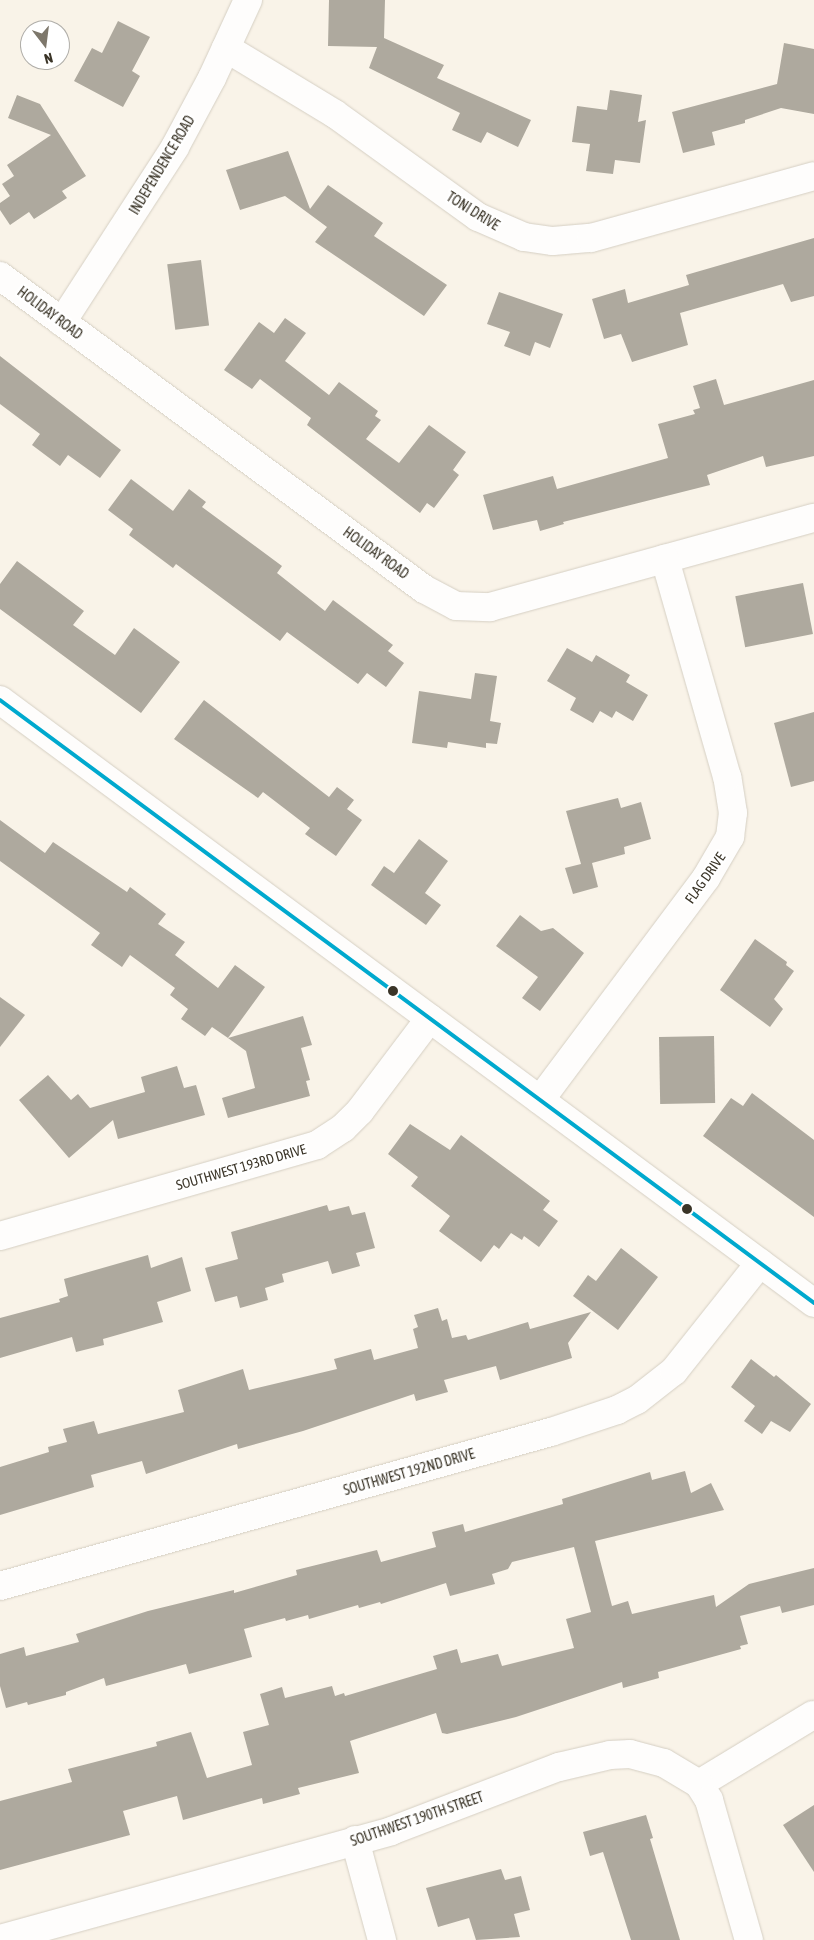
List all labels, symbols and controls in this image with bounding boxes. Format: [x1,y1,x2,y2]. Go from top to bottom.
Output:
north arrow [20,20,70,70]
text: N [43,50,55,67]
street label: INDEPENDENCE ROAD [126,112,198,218]
street label: TONI DRIVE [444,188,502,234]
street label: HOLIDAY ROAD [14,283,86,343]
street label: HOLIDAY ROAD [340,524,412,582]
street label: FLAG DRIVE [681,849,729,907]
unlabelled marker [388,986,398,996]
street label: SOUTHWEST 193RD DRIVE [174,1140,308,1194]
unlabelled marker [682,1204,692,1214]
street label: SOUTHWEST 192ND DRIVE [341,1445,477,1499]
street label: SOUTHWEST 190TH STREET [348,1788,486,1850]

